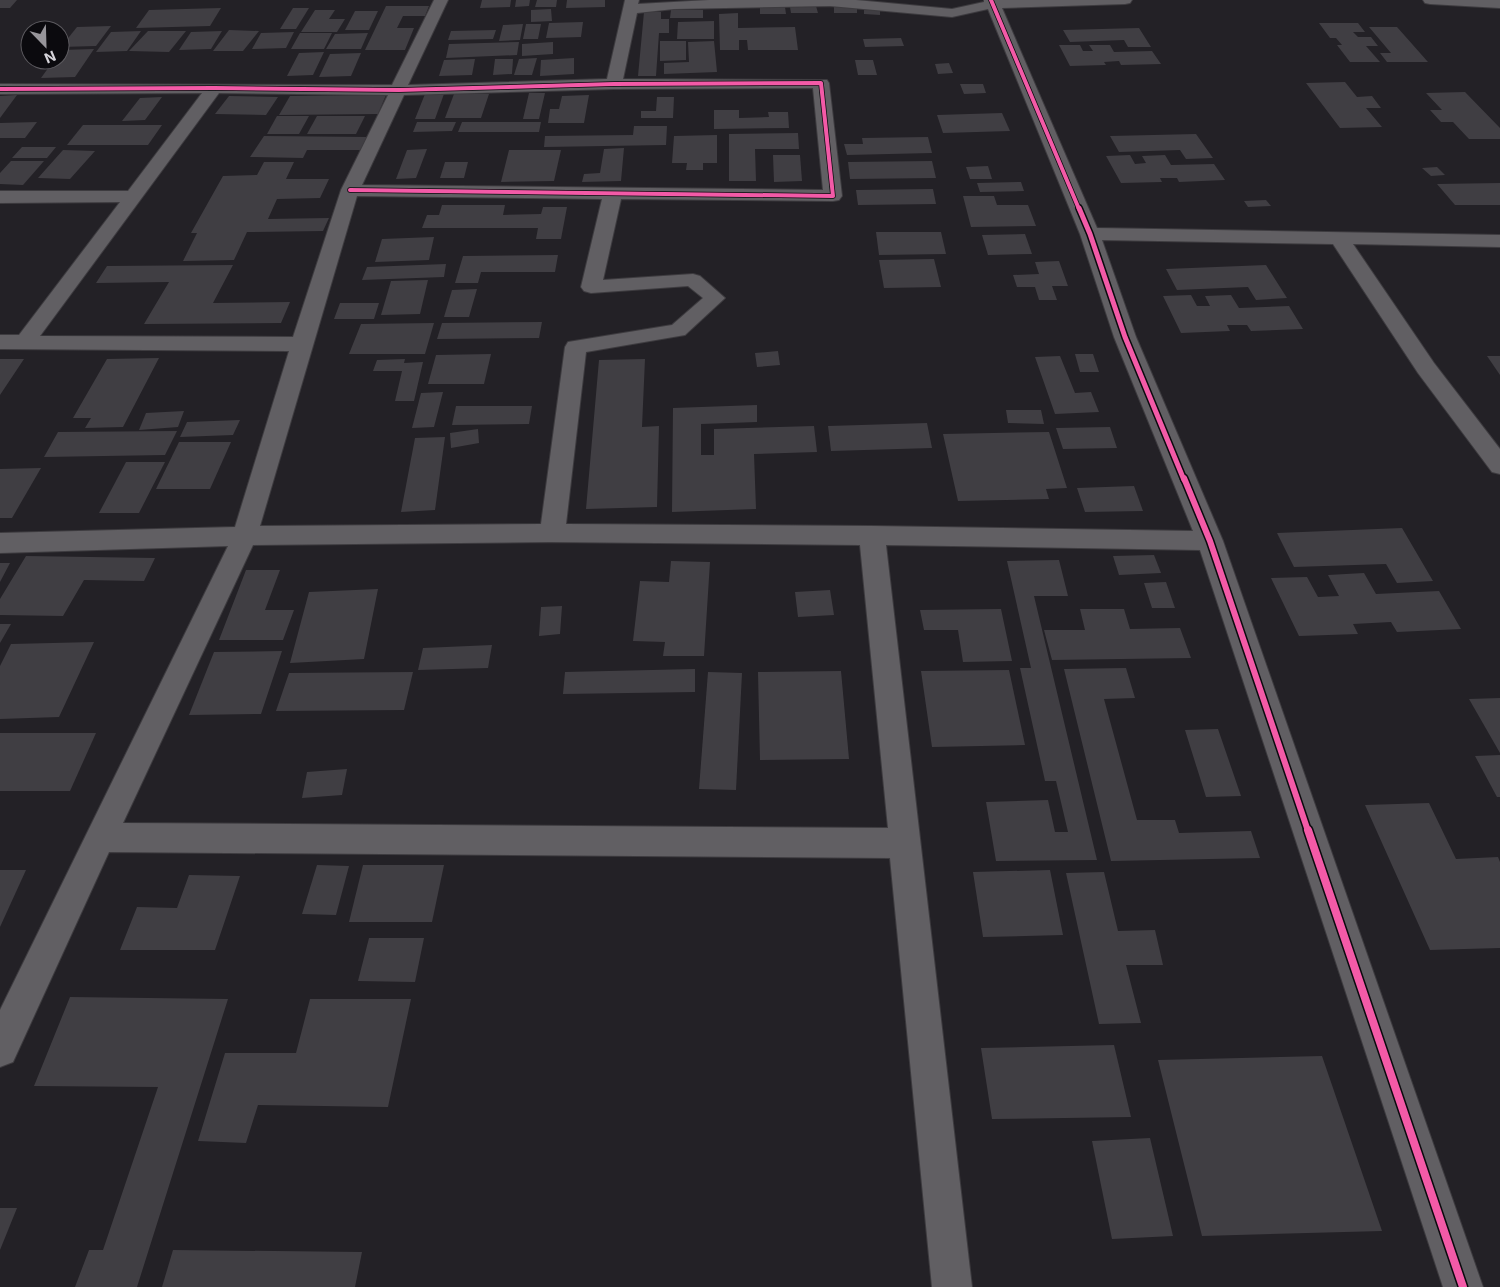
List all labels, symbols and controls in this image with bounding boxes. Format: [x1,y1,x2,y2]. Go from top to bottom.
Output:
north arrow [20,20,70,70]
text: N [42,48,59,67]

